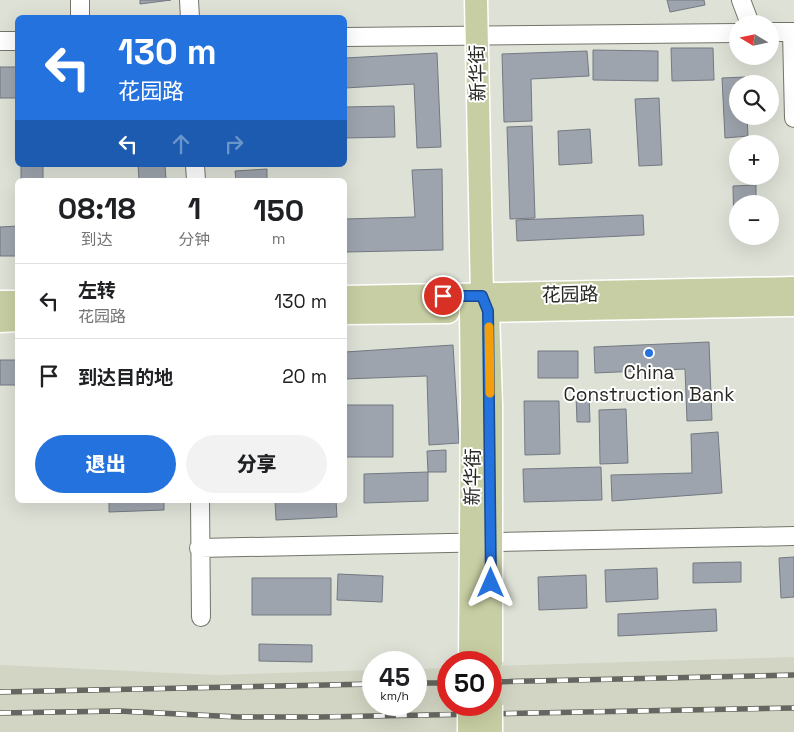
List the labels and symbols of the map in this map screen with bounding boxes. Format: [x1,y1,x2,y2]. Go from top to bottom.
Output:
north arrow [729,15,779,65]
street label: 新华街 [465,44,490,102]
pin [422,275,464,317]
street label: 花园路 [541,282,599,307]
marker: China Construction Bank [643,347,655,359]
place label: China Construction Bank [564,360,734,407]
street label: 新华街 [460,448,485,506]
position arrow [464,556,516,608]
speed limit sign: 50 [437,651,502,716]

